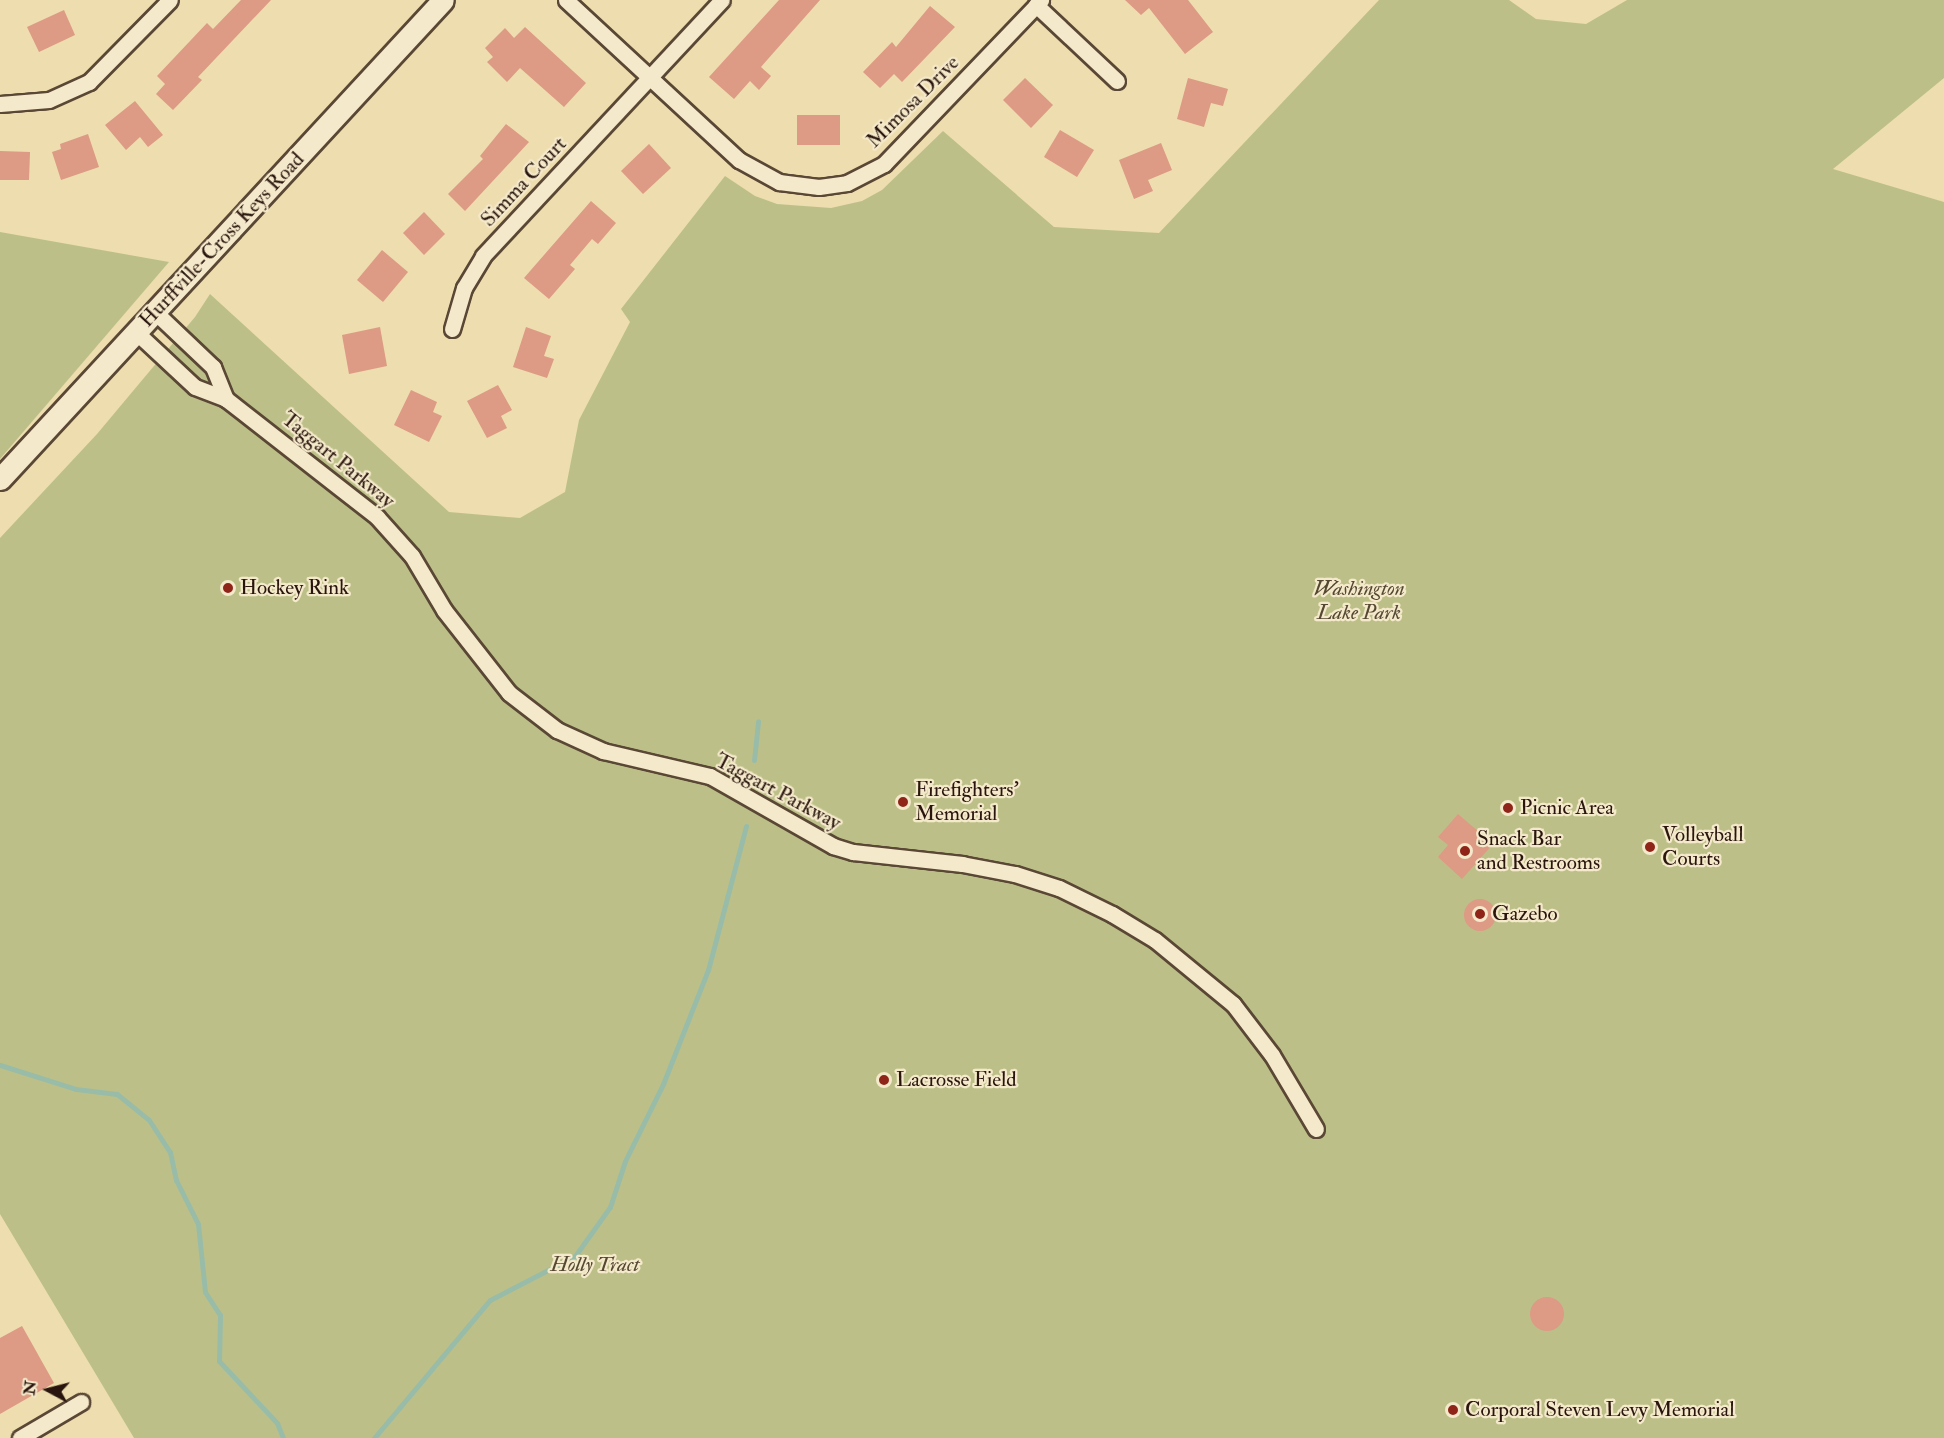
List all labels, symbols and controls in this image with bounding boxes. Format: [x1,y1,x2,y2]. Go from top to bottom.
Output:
street label: Mimosa Drive [861,50,965,154]
street label: Simma Court [476,132,572,232]
street label: Hurffville-Cross Keys Road [134,147,310,333]
street label: Taggart Parkway [276,407,400,513]
place label: Hockey Rink [240,575,349,601]
park label: Washington Lake Park [1313,576,1405,626]
marker: Hockey Rink [221,581,235,595]
street label: Taggart Parkway [711,748,845,836]
place label: Firefighters' Memorial [915,777,1019,827]
marker: Firefighters' Memorial [896,795,910,809]
place label: Picnic Area [1520,795,1614,821]
marker: Picnic Area [1501,801,1515,815]
place label: Volleyball Courts [1662,822,1744,872]
place label: Snack Bar and Restrooms [1477,826,1600,876]
marker: Volleyball Courts [1643,840,1657,854]
marker: Snack Bar and Restrooms [1458,844,1472,858]
place label: Gazebo [1492,901,1558,927]
marker: Gazebo [1473,907,1487,921]
place label: Lacrosse Field [896,1067,1017,1093]
marker: Lacrosse Field [877,1073,891,1087]
park label: Holly Tract [551,1252,639,1278]
north arrow [18,1360,78,1420]
text: N [19,1379,41,1396]
place label: Corporal Steven Levy Memorial [1465,1397,1735,1423]
marker: Corporal Steven Levy Memorial [1446,1403,1460,1417]

